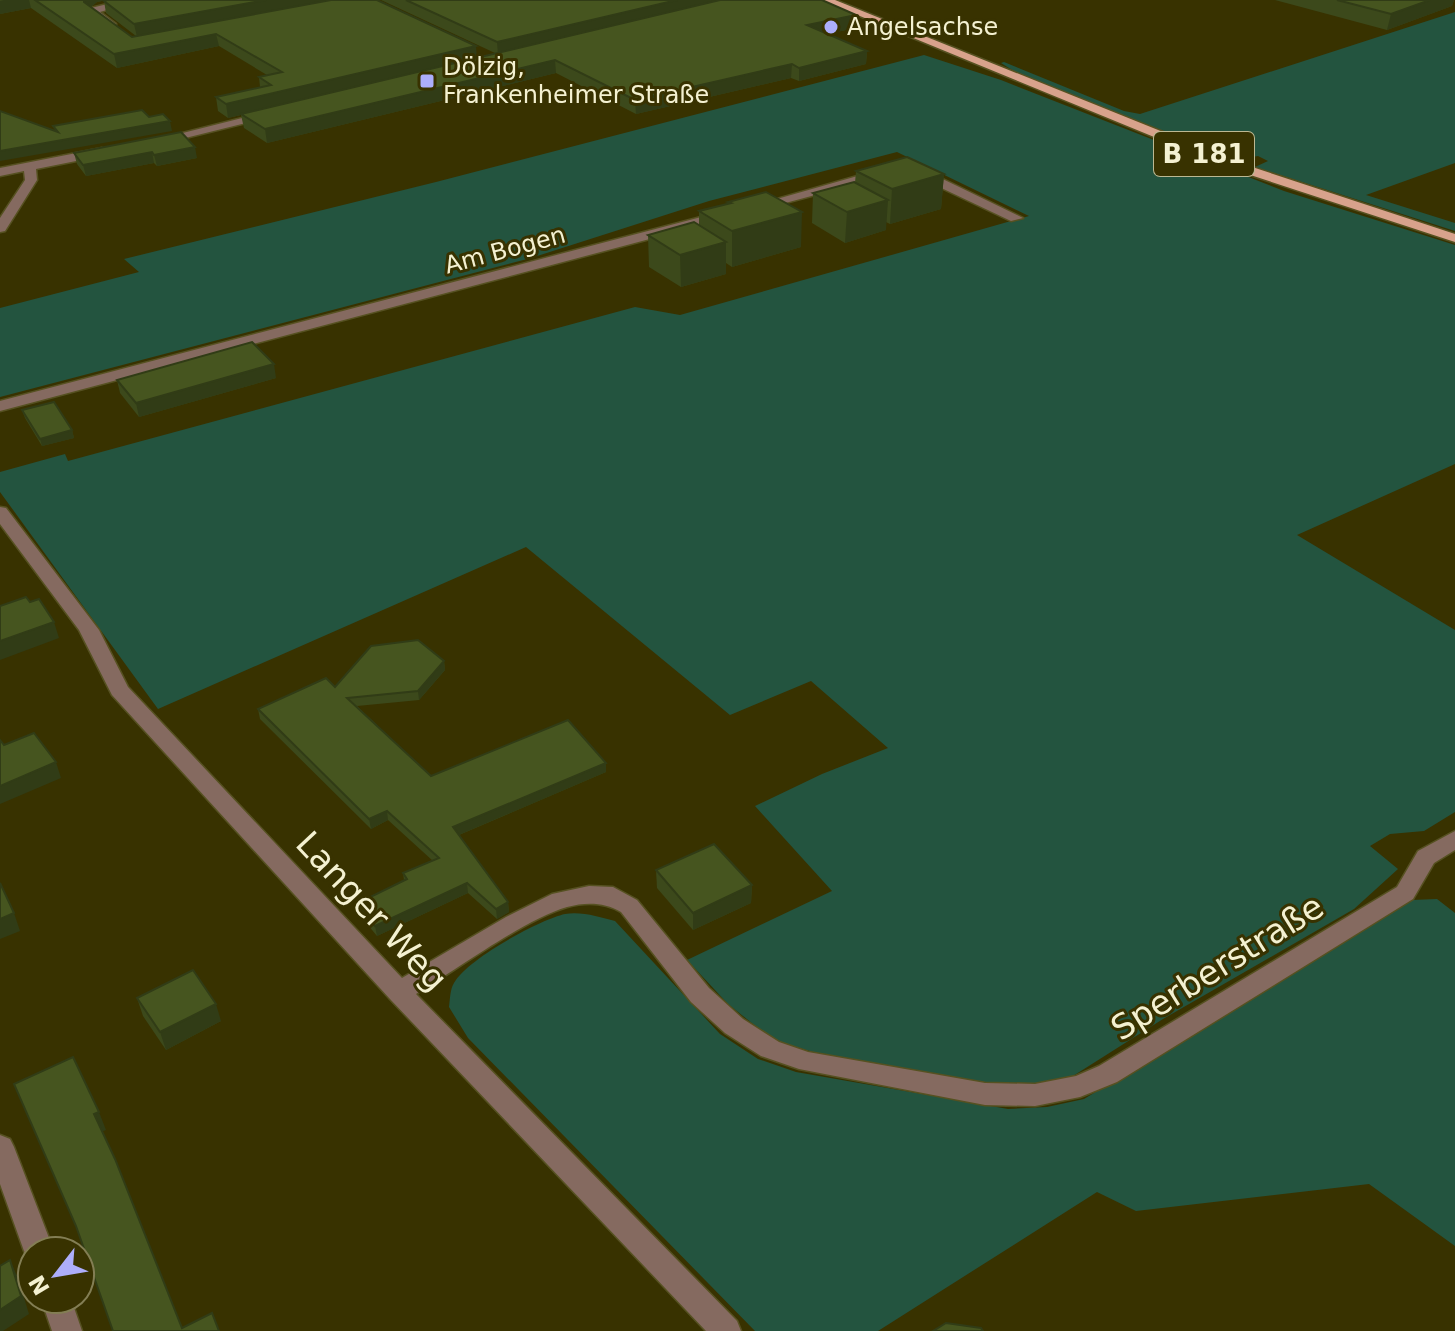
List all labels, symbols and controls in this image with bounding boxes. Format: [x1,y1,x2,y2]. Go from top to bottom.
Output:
place label: Angelsachse [847,13,998,41]
marker: Angelsachse [822,18,840,36]
place label: Dölzig, Frankenheimer Straße [443,53,709,109]
marker: Dölzig, Frankenheimer Straße [418,72,436,90]
road number: B 181 [1154,132,1254,176]
street label: Am Bogen [442,220,568,280]
street label: Langer Weg [288,823,456,999]
street label: Sperberstraße [1103,886,1331,1048]
north arrow [16,1235,96,1315]
text: N [24,1271,55,1299]

